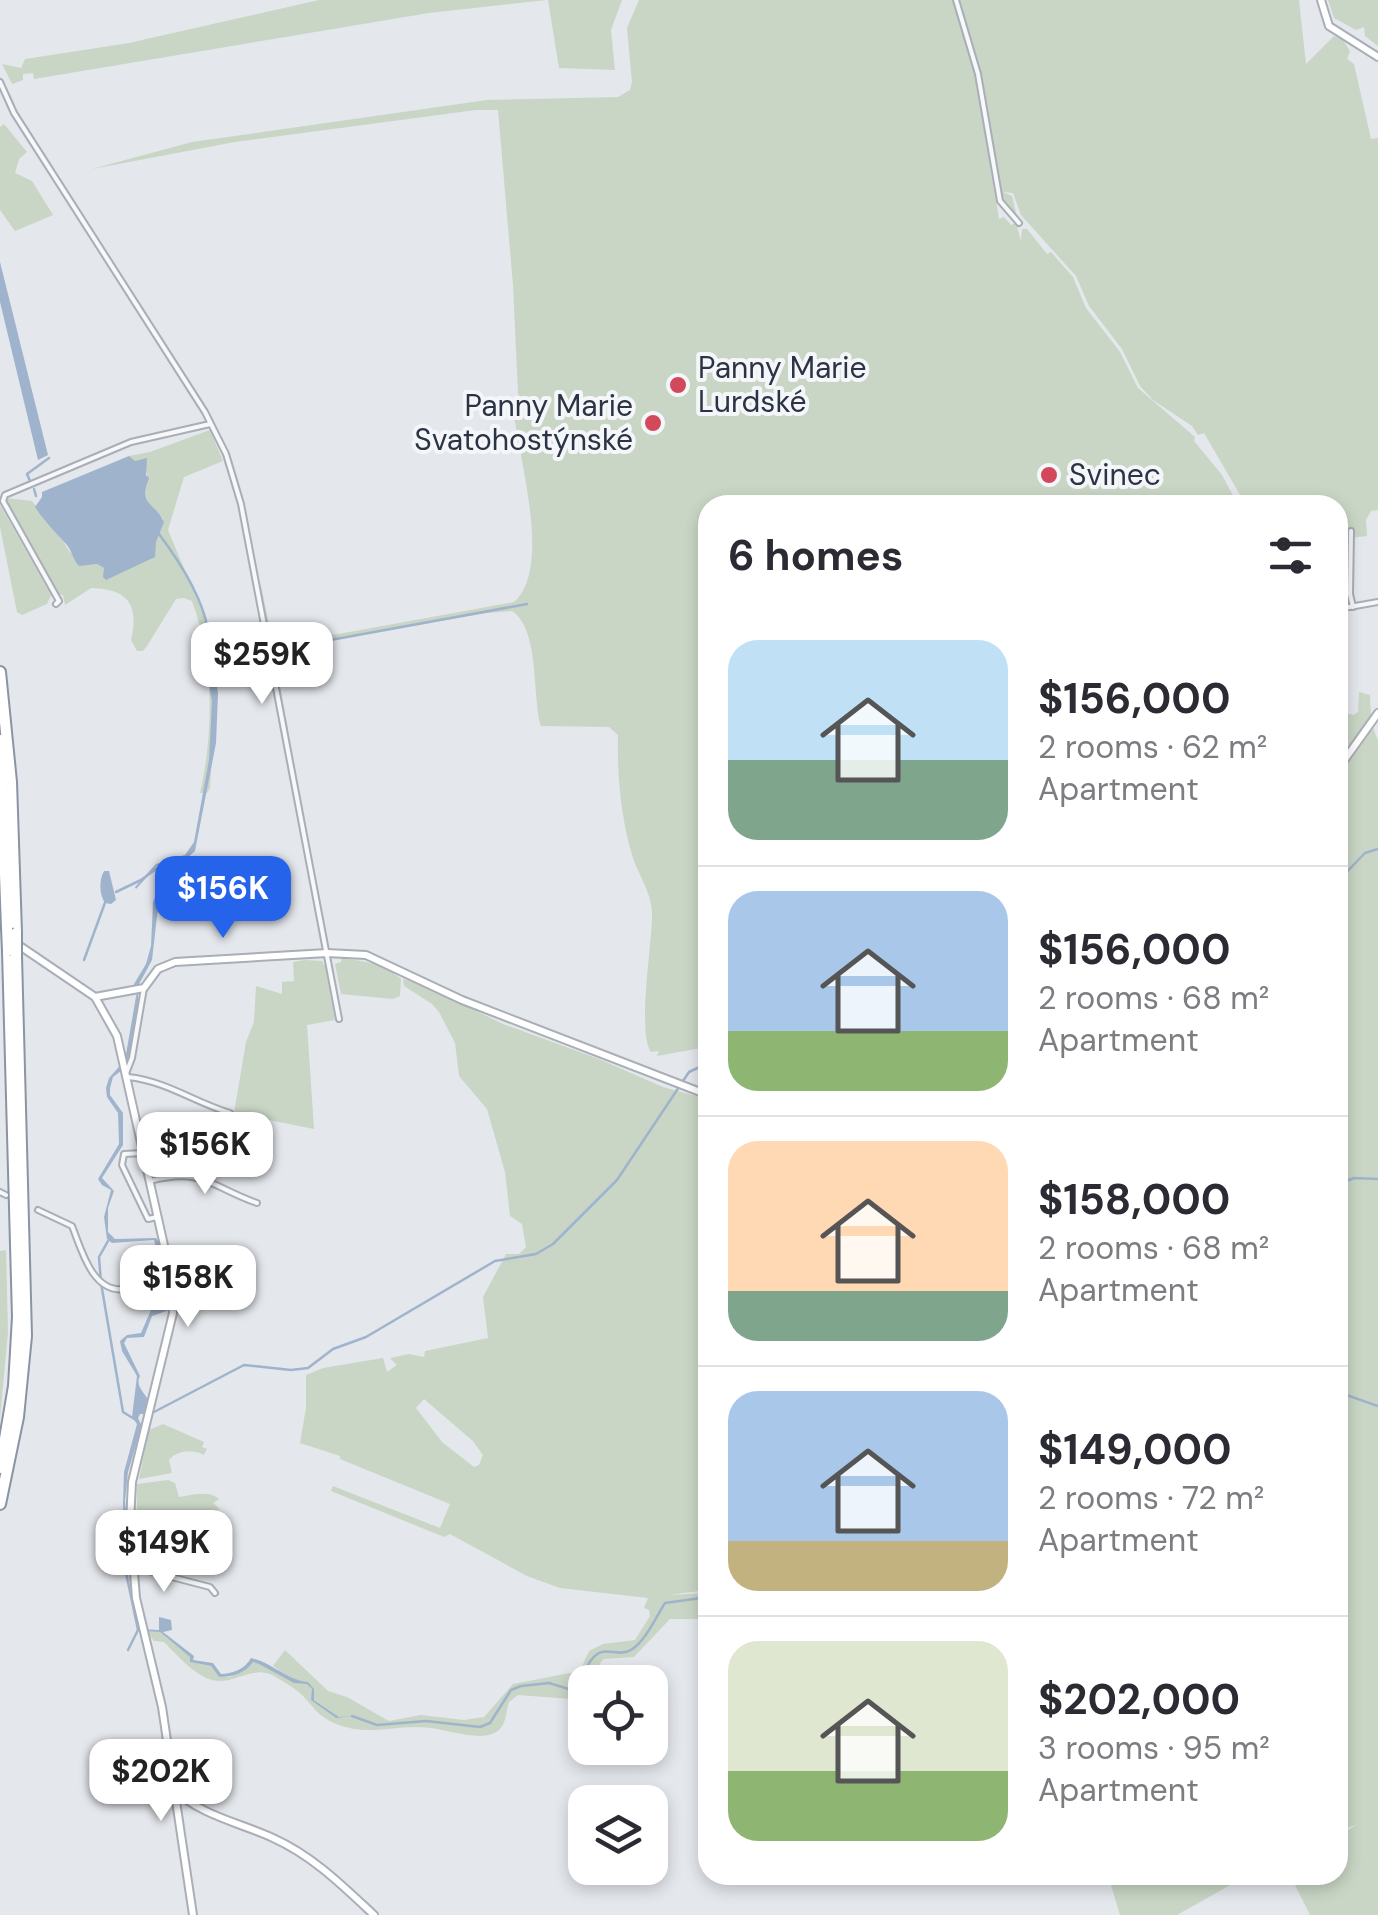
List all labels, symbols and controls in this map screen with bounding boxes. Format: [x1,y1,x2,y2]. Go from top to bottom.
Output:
place label: Panny Marie Lurdské [698,348,867,421]
marker: Panny Marie Lurdské [667,374,689,396]
place label: Panny Marie Svatohostýnské [414,386,633,459]
marker: Panny Marie Svatohostýnské [642,412,664,434]
place label: Svinec [1069,455,1161,494]
marker: Svinec [1038,464,1060,486]
text: 6 homes [728,528,903,583]
icon: filters [1263,528,1318,583]
pin: $259K [192,622,332,707]
text: $259K [213,633,311,675]
text: $156,000 [1038,671,1230,726]
icon: home [808,680,928,800]
text: 2 rooms · 62 m² [1038,726,1267,768]
text: Apartment [1038,768,1199,810]
pin: $156K [153,856,293,941]
text: $156K [177,867,269,909]
text: $156,000 [1038,922,1230,977]
icon: home [808,931,928,1051]
text: 2 rooms · 68 m² [1038,977,1269,1019]
text: Apartment [1038,1019,1199,1061]
pin: $156K [135,1112,275,1197]
text: $156K [159,1123,251,1165]
text: $158,000 [1038,1172,1230,1227]
icon: home [808,1181,928,1301]
text: 2 rooms · 68 m² [1038,1227,1269,1269]
pin: $158K [118,1245,258,1330]
text: $158K [142,1256,234,1298]
text: Apartment [1038,1269,1199,1311]
text: $149,000 [1038,1422,1232,1477]
icon: home [808,1431,928,1551]
text: 2 rooms · 72 m² [1038,1477,1264,1519]
pin: $149K [94,1510,234,1595]
text: Apartment [1038,1519,1199,1561]
text: $149K [118,1521,211,1563]
map controls [568,1665,668,1885]
button: locate [568,1665,668,1765]
text: $202,000 [1038,1672,1240,1727]
icon: home [808,1681,928,1801]
text: 3 rooms · 95 m² [1038,1727,1270,1769]
pin: $202K [91,1739,231,1824]
text: $202K [111,1750,211,1792]
text: Apartment [1038,1769,1199,1811]
button: layers [568,1785,668,1885]

